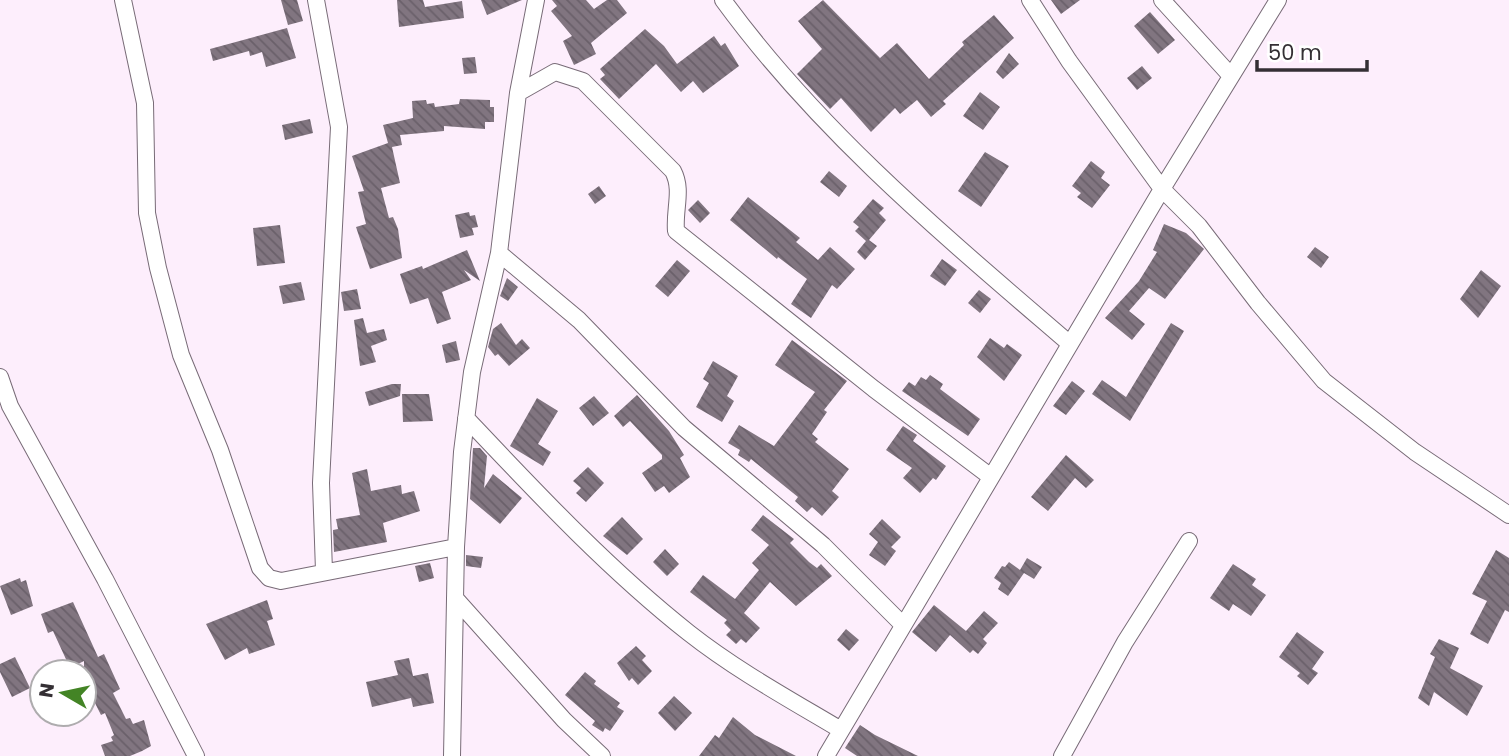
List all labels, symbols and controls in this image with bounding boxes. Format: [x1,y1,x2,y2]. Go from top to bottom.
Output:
scale bar [1257,28,1367,72]
text: 50 m [1268,38,1322,67]
north arrow [28,658,98,728]
text: N [32,681,61,700]

